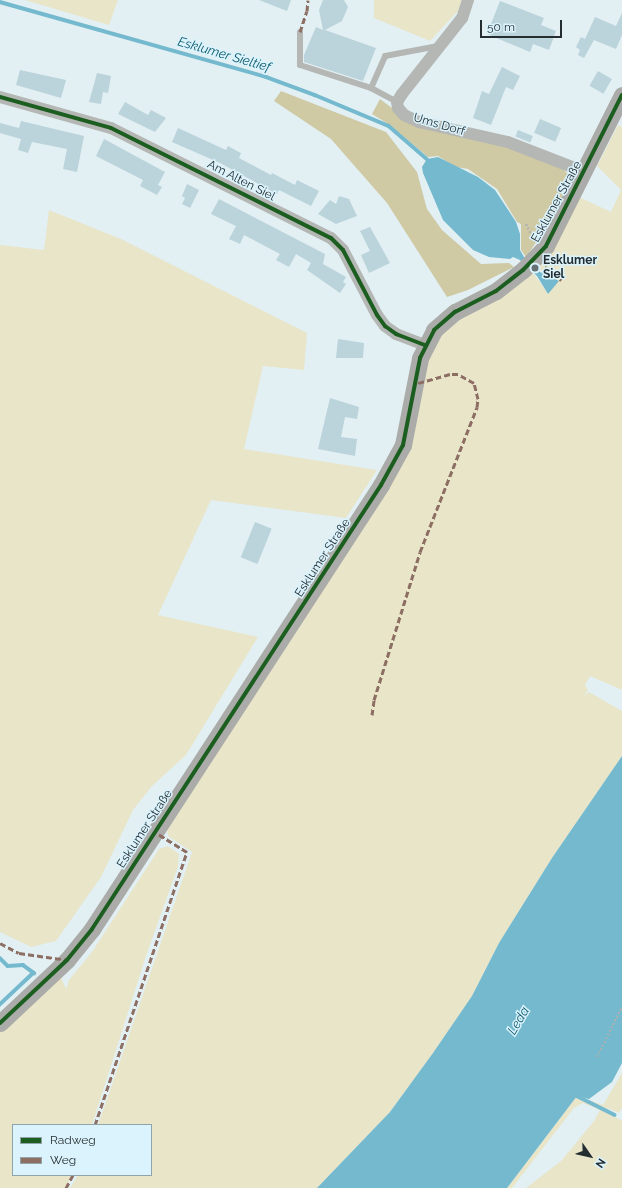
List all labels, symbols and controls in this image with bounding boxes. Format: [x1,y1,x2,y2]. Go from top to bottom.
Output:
scale bar [482,12,564,38]
text: 50 m [487,20,515,34]
water label: Esklumer Sieltief [176,34,272,76]
street label: Ums Dorf [412,111,466,139]
street label: Am Alten Siel [204,158,278,204]
street label: Esklumer Straße [529,159,585,245]
place label: Esklumer Siel [543,254,597,282]
marker: Esklumer Siel [530,263,540,273]
street label: Esklumer Straße [292,516,354,600]
street label: Esklumer Straße [114,787,176,871]
water label: Leda [505,1004,533,1038]
legend [12,1124,152,1176]
text: Radweg [50,1133,96,1147]
north arrow [570,1136,610,1176]
text: Weg [50,1153,76,1167]
text: N [593,1156,608,1170]

